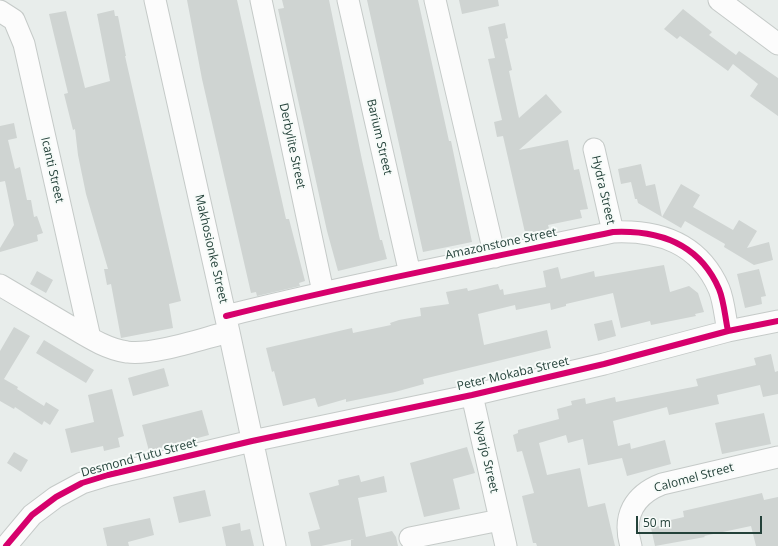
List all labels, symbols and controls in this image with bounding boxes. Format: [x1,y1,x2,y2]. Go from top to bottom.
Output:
street label: Barium Street [363,98,395,176]
street label: Derbylite Street [276,102,308,190]
street label: Icanti Street [37,136,67,204]
street label: Hydra Street [588,154,618,226]
street label: Makhosionke Street [191,193,231,305]
street label: Amazonstone Street [444,225,558,263]
street label: Peter Mokaba Street [456,354,570,394]
street label: Nyarjo Street [471,420,501,494]
street label: Desmond Tutu Street [79,436,199,480]
street label: Calomel Street [653,460,735,496]
scale bar [638,508,764,534]
text: 50 m [643,514,671,531]

